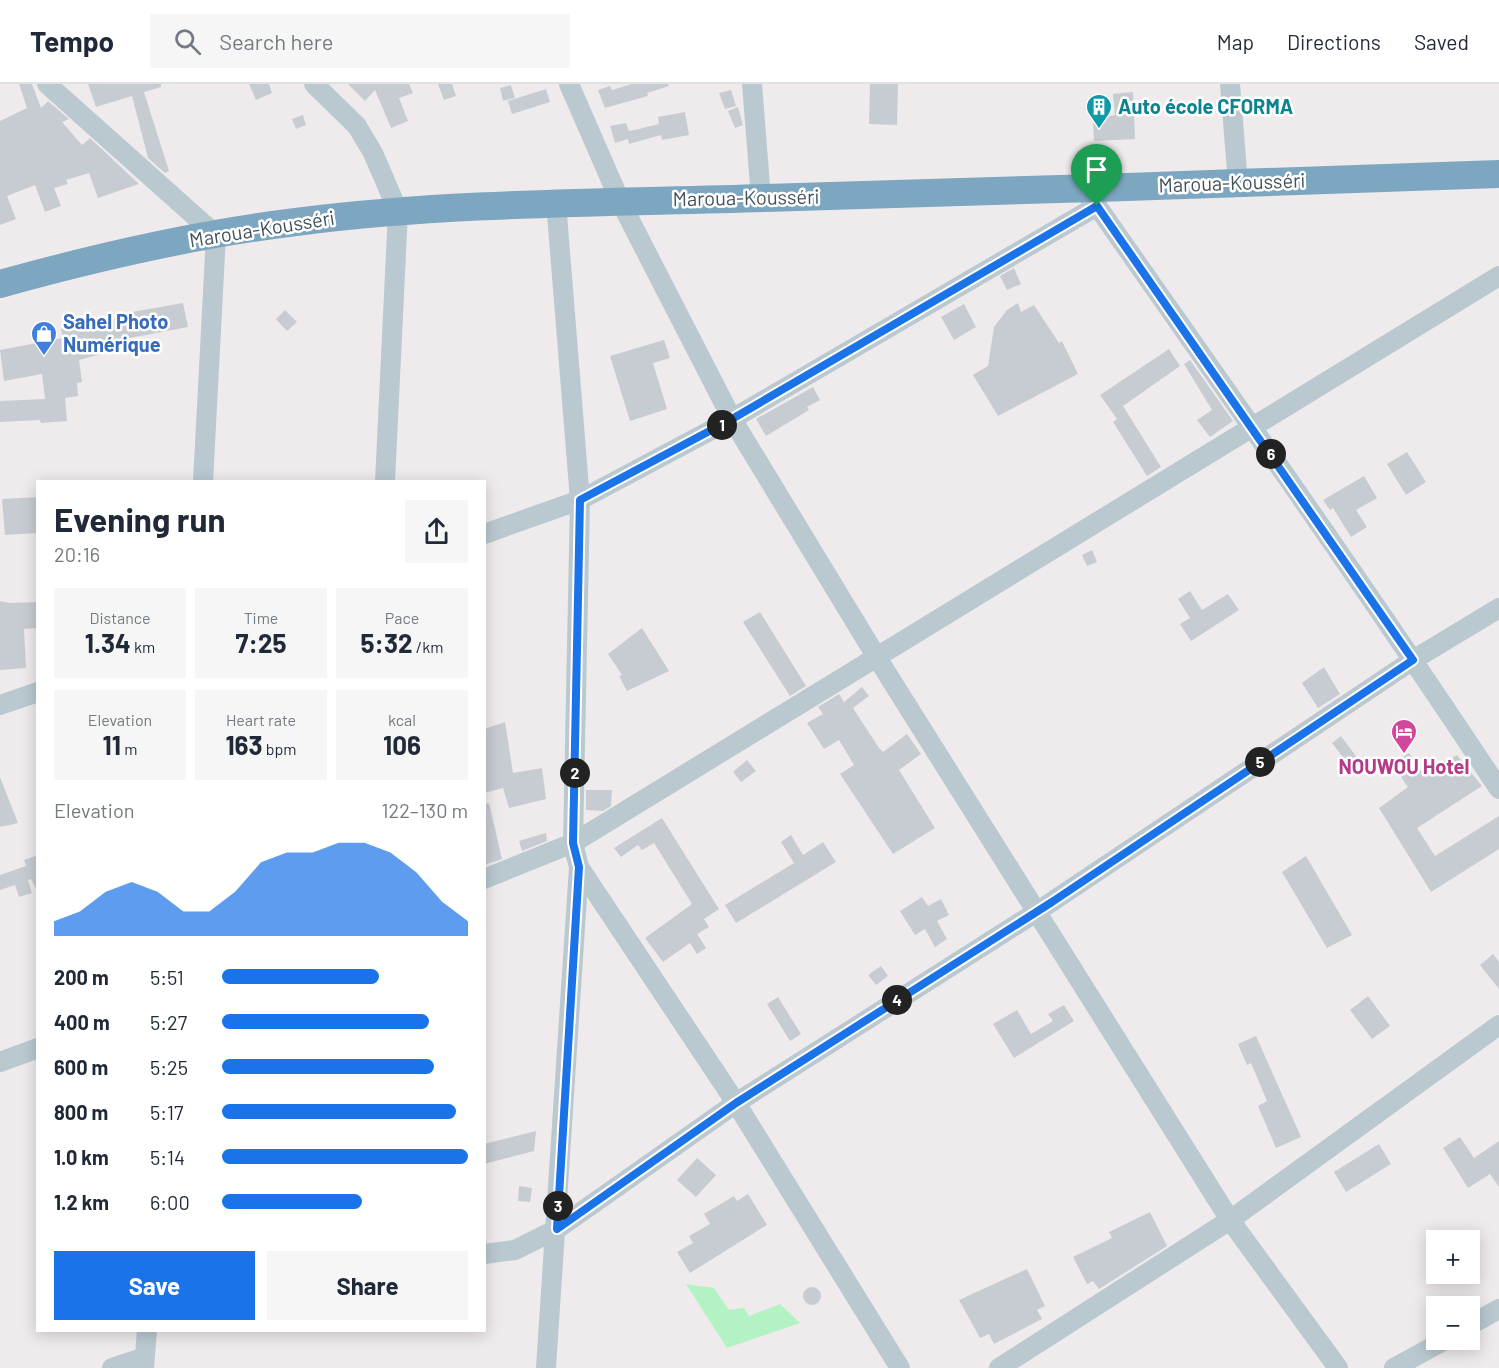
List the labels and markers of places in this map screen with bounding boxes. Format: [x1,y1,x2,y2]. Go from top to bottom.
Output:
building icon: Auto école CFORMA [1084,92,1114,130]
place label: Auto école CFORMA [1118,94,1293,118]
pin [1071,144,1122,206]
place label: Sahel Photo Numérique [63,309,168,356]
shop icon: Sahel Photo Numérique [29,319,59,357]
pin: 1 [707,410,737,440]
pin: 6 [1256,439,1286,469]
hotel icon: NOUWOU Hotel [1389,717,1419,755]
pin: 5 [1245,747,1275,777]
place label: NOUWOU Hotel [1339,754,1469,778]
pin: 2 [560,758,590,788]
pin: 4 [882,985,912,1015]
pin: 3 [543,1191,573,1221]

